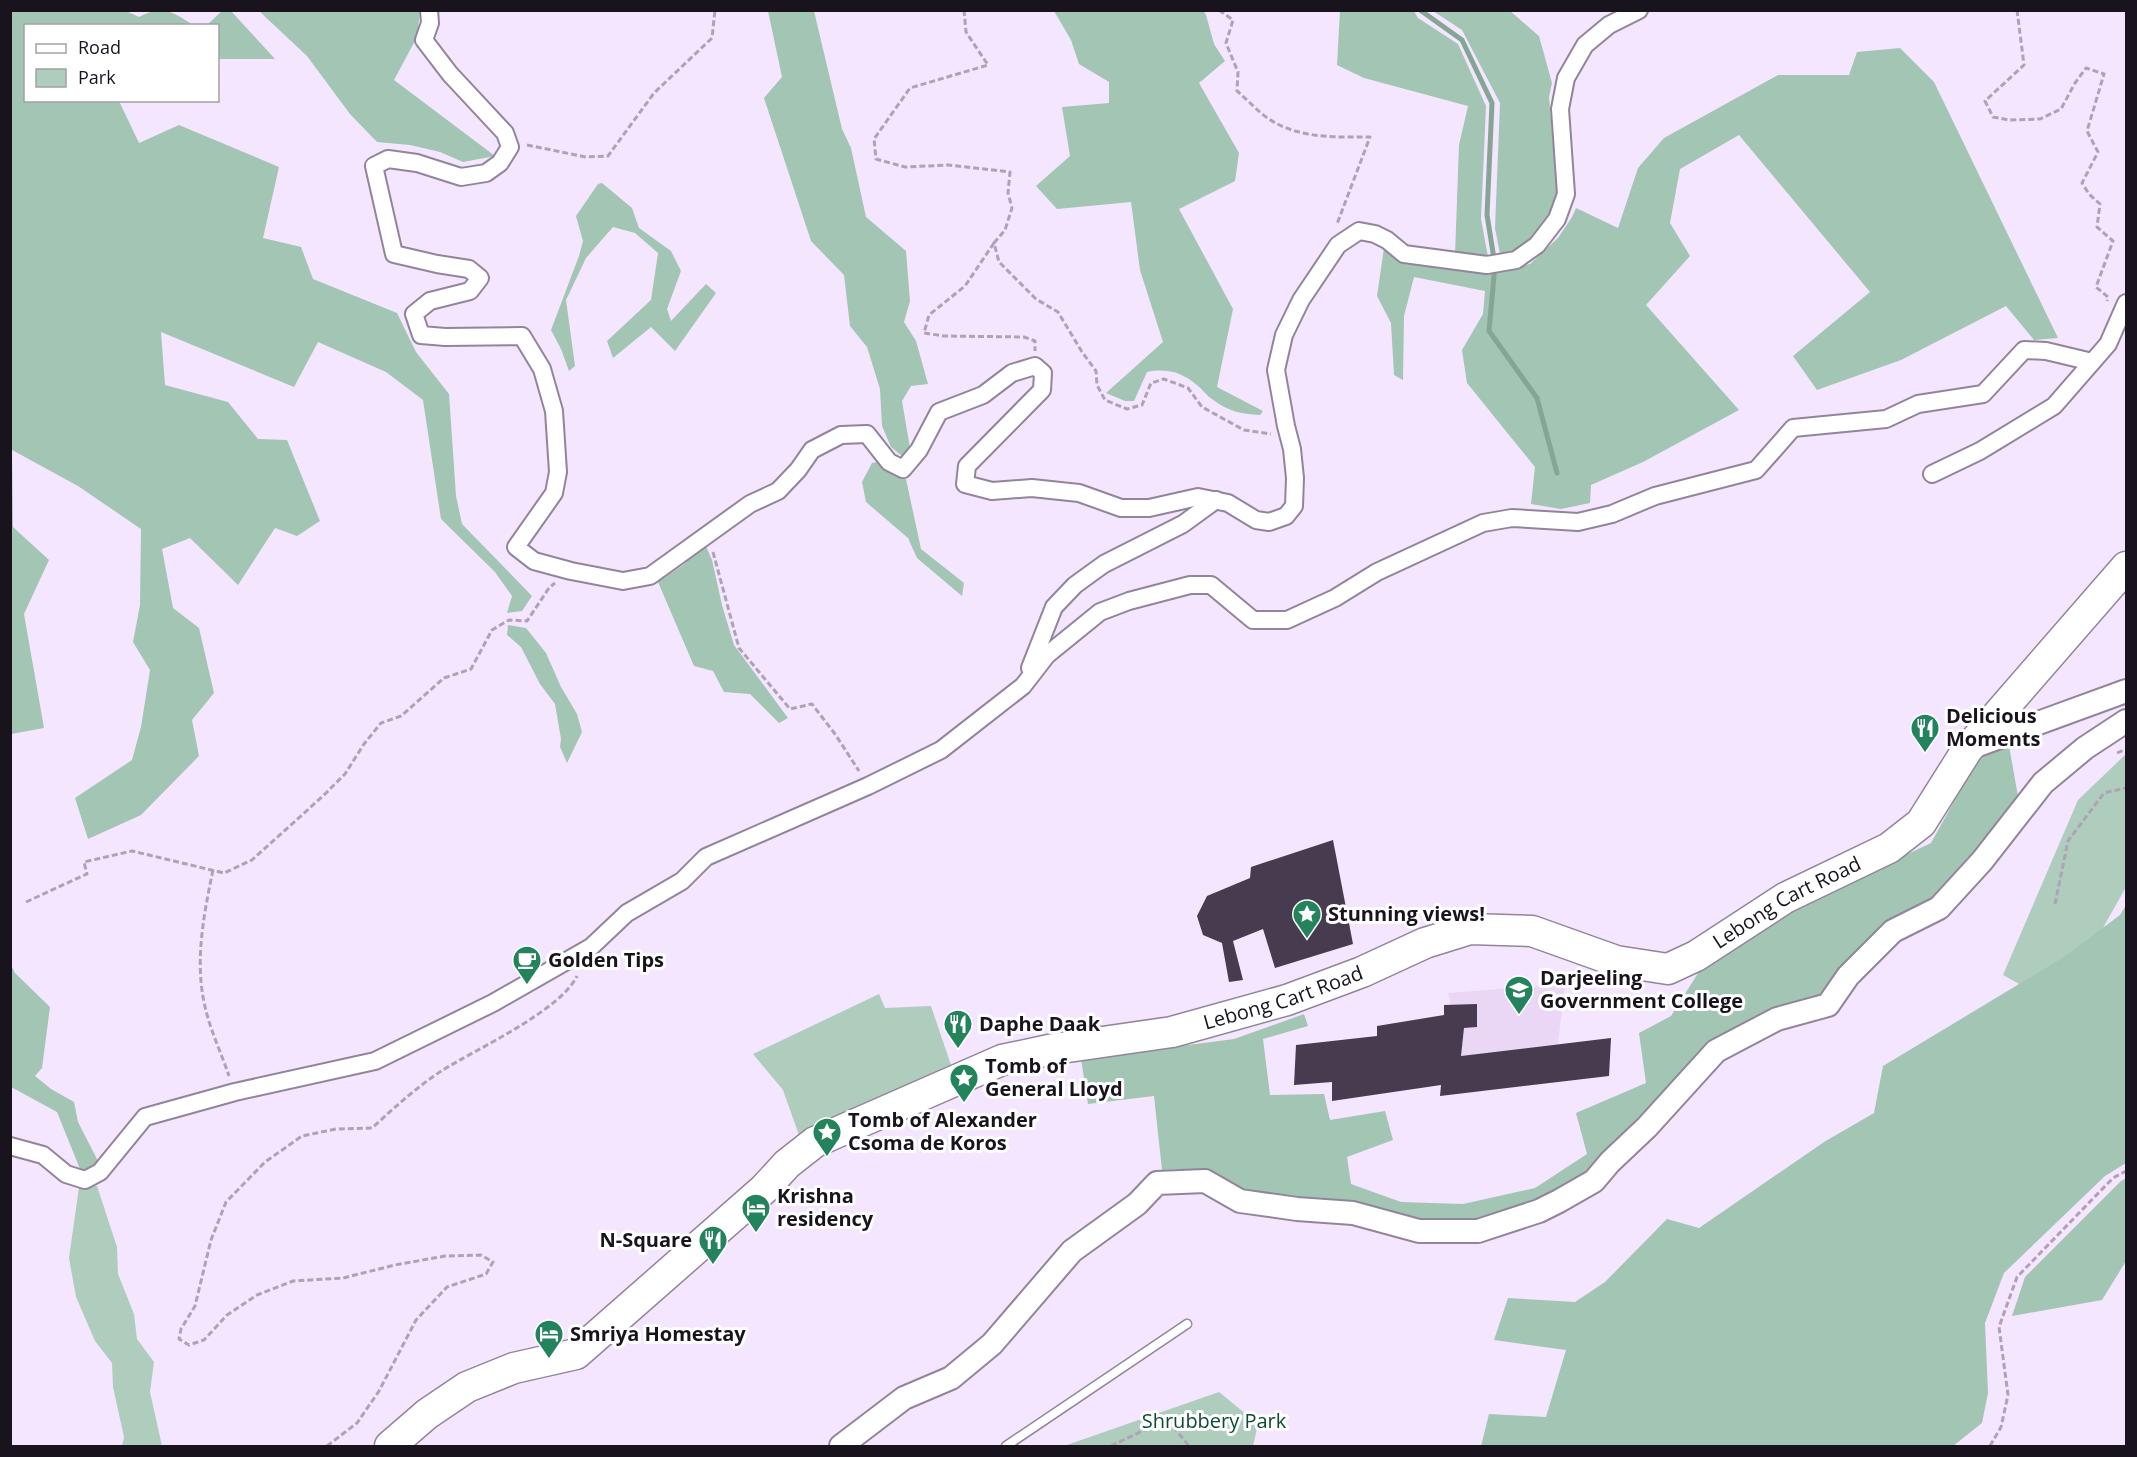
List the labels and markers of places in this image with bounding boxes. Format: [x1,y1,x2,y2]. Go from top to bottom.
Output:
place label: Delicious Moments [1946,702,2041,752]
restaurant icon: Delicious Moments [1909,712,1941,754]
place icon: Stunning views! [1291,898,1323,940]
place label: Stunning views! [1328,900,1485,927]
cafe icon: Golden Tips [511,944,543,986]
place label: Golden Tips [548,946,664,973]
place label: Darjeeling Government College [1540,964,1743,1014]
school or university icon: Darjeeling Government College [1503,974,1535,1016]
restaurant icon: Daphe Daak [942,1008,974,1050]
place label: Daphe Daak [979,1010,1101,1037]
place label: Tomb of General Lloyd [985,1052,1123,1102]
place icon: Tomb of General Lloyd [948,1062,980,1104]
place label: Tomb of Alexander Csoma de Koros [848,1106,1037,1156]
place icon: Tomb of Alexander Csoma de Koros [811,1116,843,1158]
place label: Krishna residency [777,1182,874,1232]
hotel icon: Krishna residency [740,1192,772,1234]
restaurant icon: N-Square [697,1224,729,1266]
place label: N-Square [600,1226,692,1253]
hotel icon: Smriya Homestay [533,1318,565,1360]
place label: Smriya Homestay [570,1320,746,1347]

